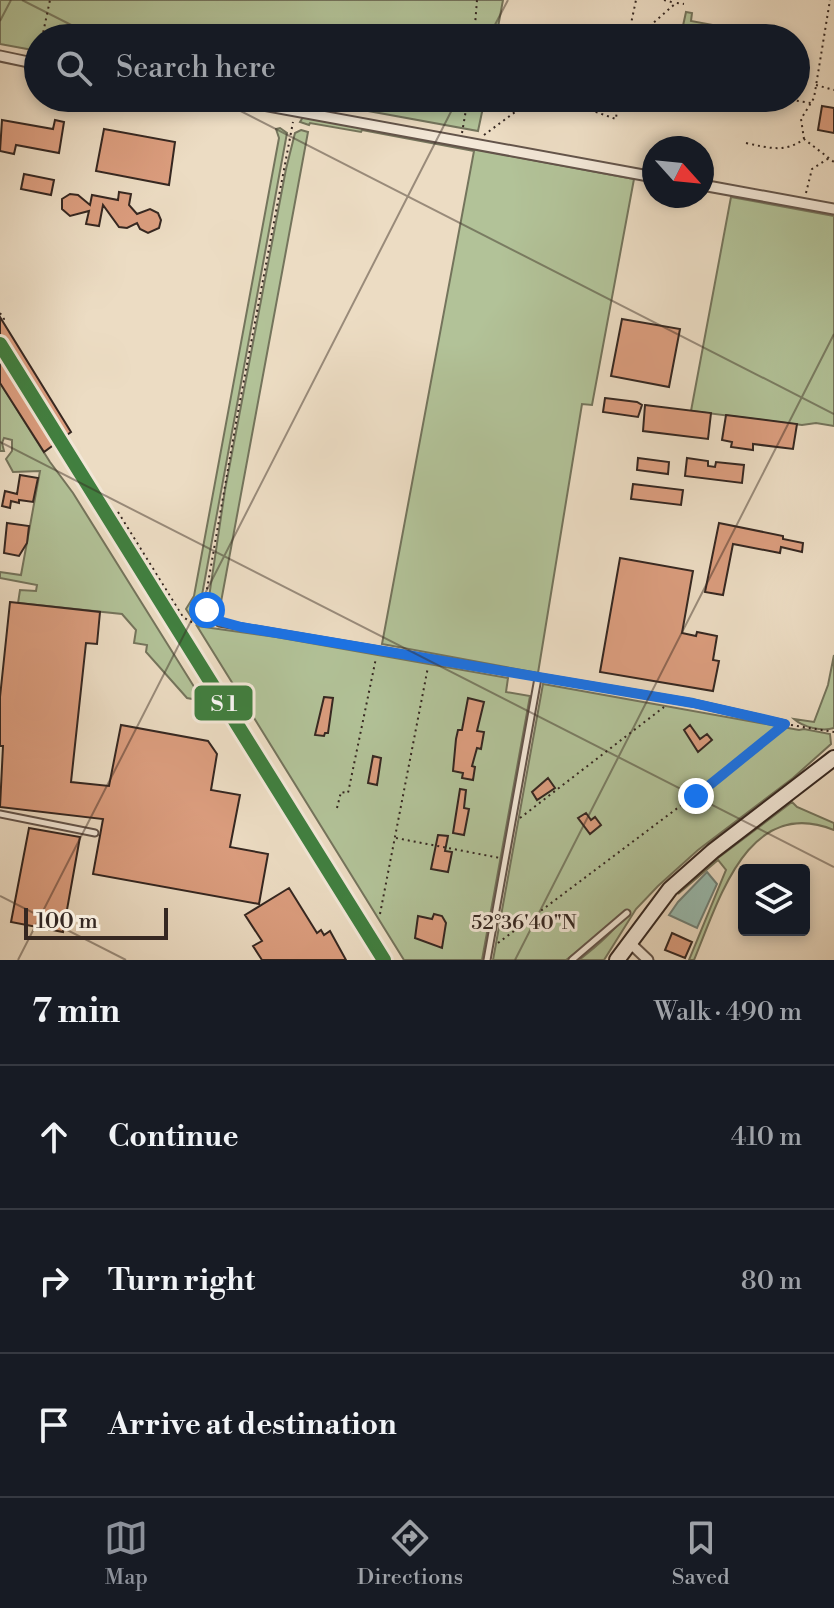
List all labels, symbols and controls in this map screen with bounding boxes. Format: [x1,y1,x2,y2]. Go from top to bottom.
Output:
search box [24,24,810,112]
icon: search [52,46,96,90]
text: Search here [116,49,276,87]
north arrow [642,136,714,208]
route start [189,592,225,628]
line badge: S 1 [193,684,254,722]
text: S 1 [211,691,238,718]
route end [678,778,714,814]
map controls [738,864,810,936]
button: layers [738,864,810,936]
scale bar [24,904,168,940]
text: 100 m [36,908,98,935]
text: 52°36'40"N [471,911,577,936]
text: 7 min [32,991,120,1033]
text: Walk · 490 m [654,996,802,1028]
icon: ahead [32,1115,76,1159]
text: Continue [108,1118,239,1156]
text: 410 m [731,1121,802,1153]
icon: right [32,1259,76,1303]
text: Turn right [108,1262,255,1300]
text: 80 m [741,1265,802,1297]
icon: arrive [32,1403,76,1447]
text: Arrive at destination [108,1406,397,1444]
tab: Map [104,1516,148,1591]
tab: Directions [357,1516,463,1591]
tab: Saved [672,1516,730,1591]

